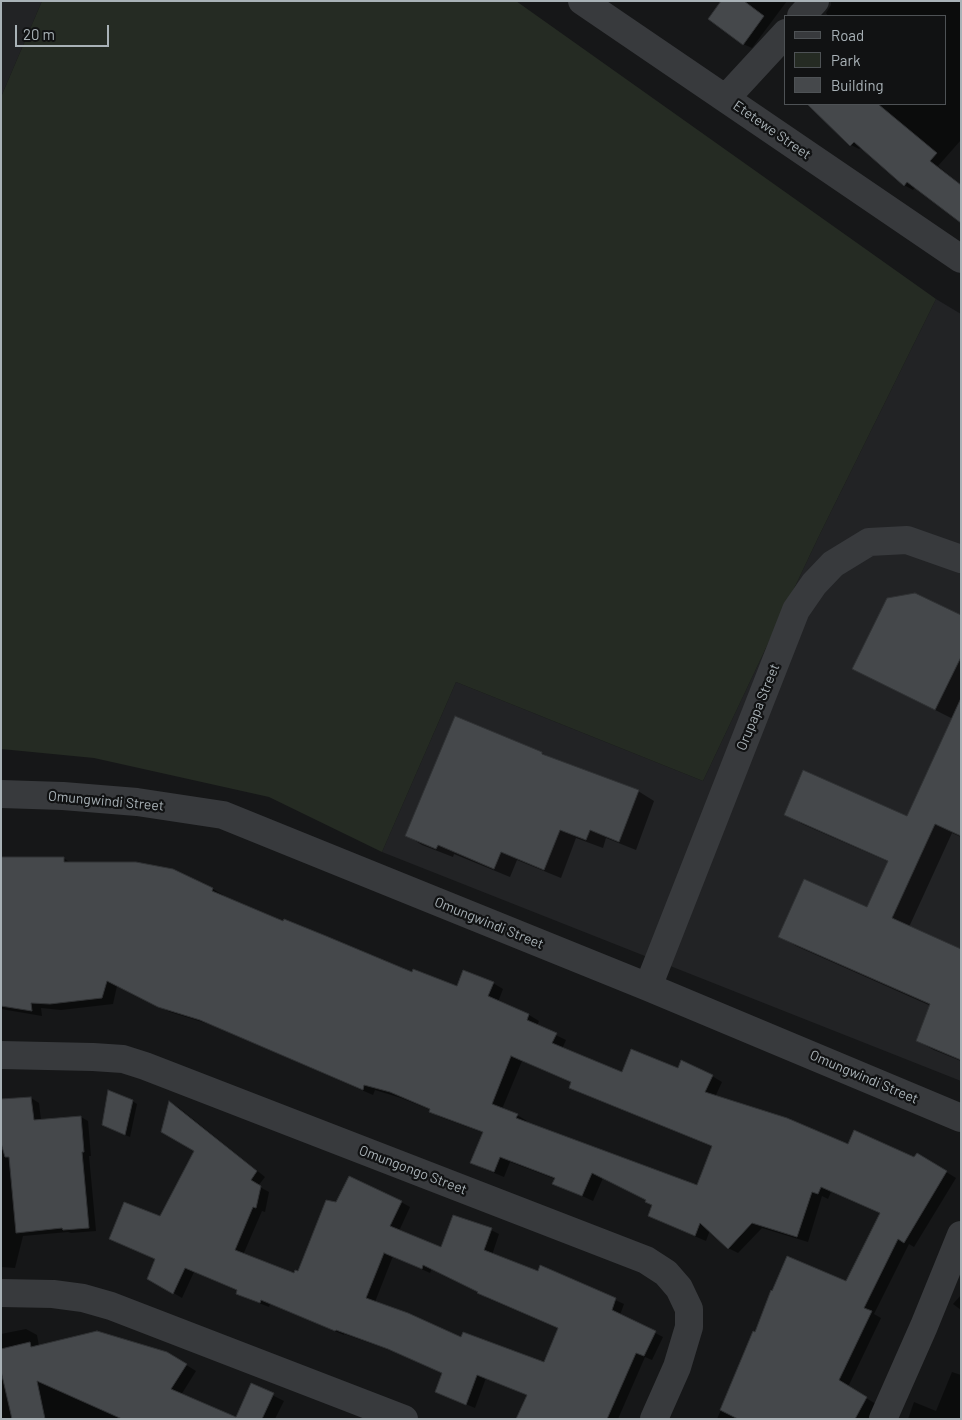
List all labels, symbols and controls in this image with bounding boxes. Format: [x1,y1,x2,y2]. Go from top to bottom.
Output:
scale bar [18,15,111,47]
legend [784,15,947,105]
text: 20 m [23,25,55,43]
text: Road [831,26,864,44]
text: Park [831,51,860,69]
text: Building [831,76,884,94]
street label: Etetewe Street [730,97,814,163]
street label: Orupapa Street [733,661,783,753]
street label: Omungwindi Street [47,788,165,814]
street label: Omungwindi Street [432,893,546,953]
street label: Omungwindi Street [807,1047,921,1107]
street label: Omungongo Street [357,1142,469,1198]

